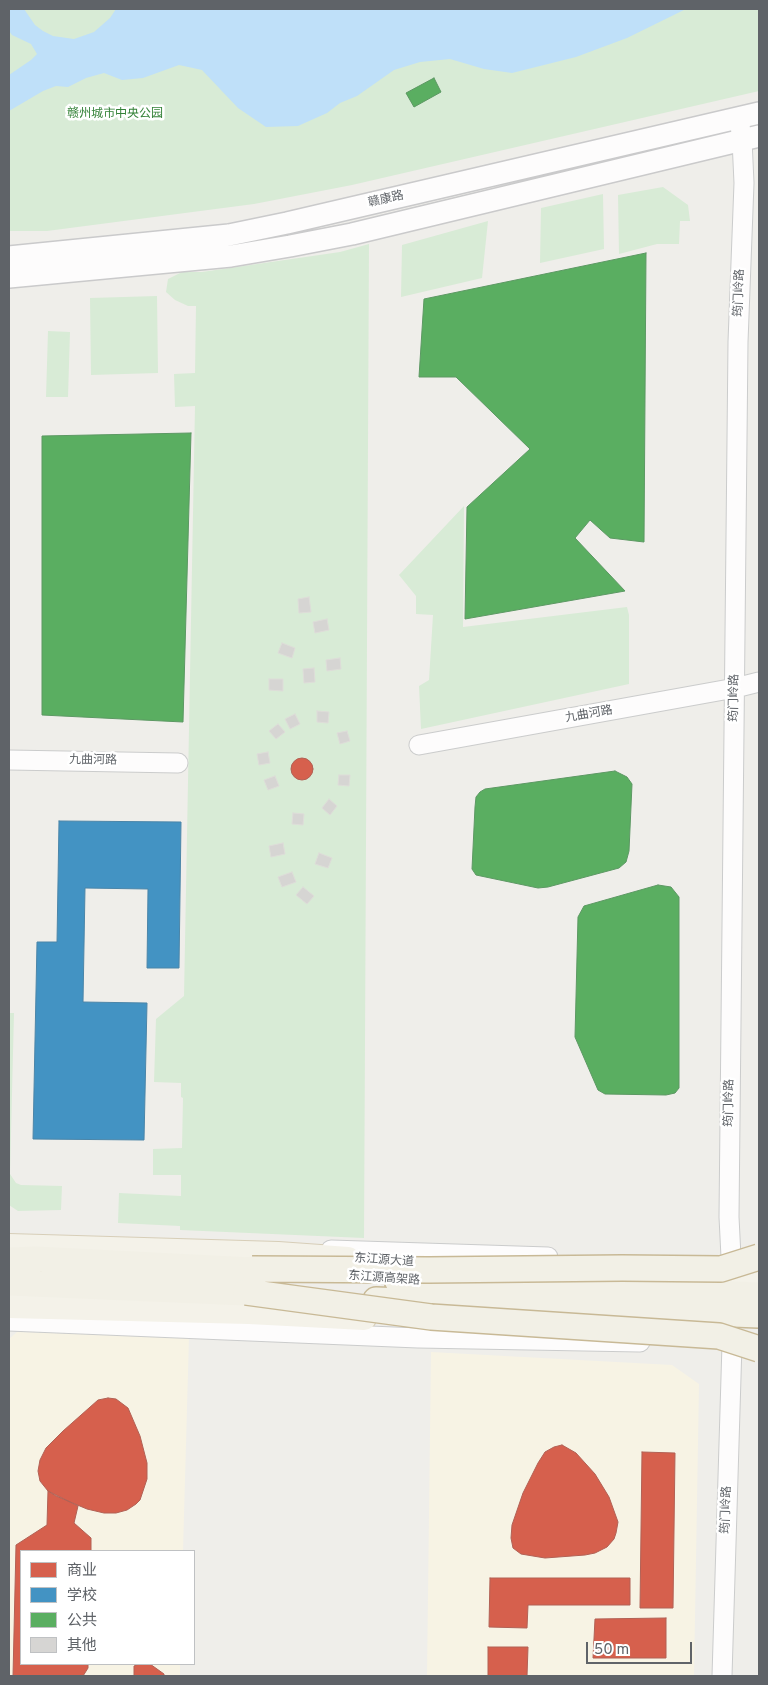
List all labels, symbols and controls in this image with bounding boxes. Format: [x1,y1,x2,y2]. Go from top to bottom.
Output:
park label: 赣州城市中央公园 [67,108,163,122]
street label: 赣康路 [367,189,405,211]
street label: 筠门岭路 [732,269,748,317]
street label: 筠门岭路 [727,674,743,722]
street label: 九曲河路 [564,704,614,726]
street label: 九曲河路 [69,753,117,769]
street label: 筠门岭路 [722,1079,738,1127]
street label: 东江源大道 [354,1252,414,1270]
street label: 东江源高架路 [348,1269,420,1289]
street label: 筠门岭路 [719,1486,735,1534]
legend [20,1550,195,1665]
text: 商业 [67,1562,97,1581]
text: 学校 [67,1587,97,1606]
text: 公共 [67,1612,97,1631]
scale bar [588,1632,694,1664]
text: 其他 [67,1637,97,1656]
text: 50 m [594,1641,629,1660]

